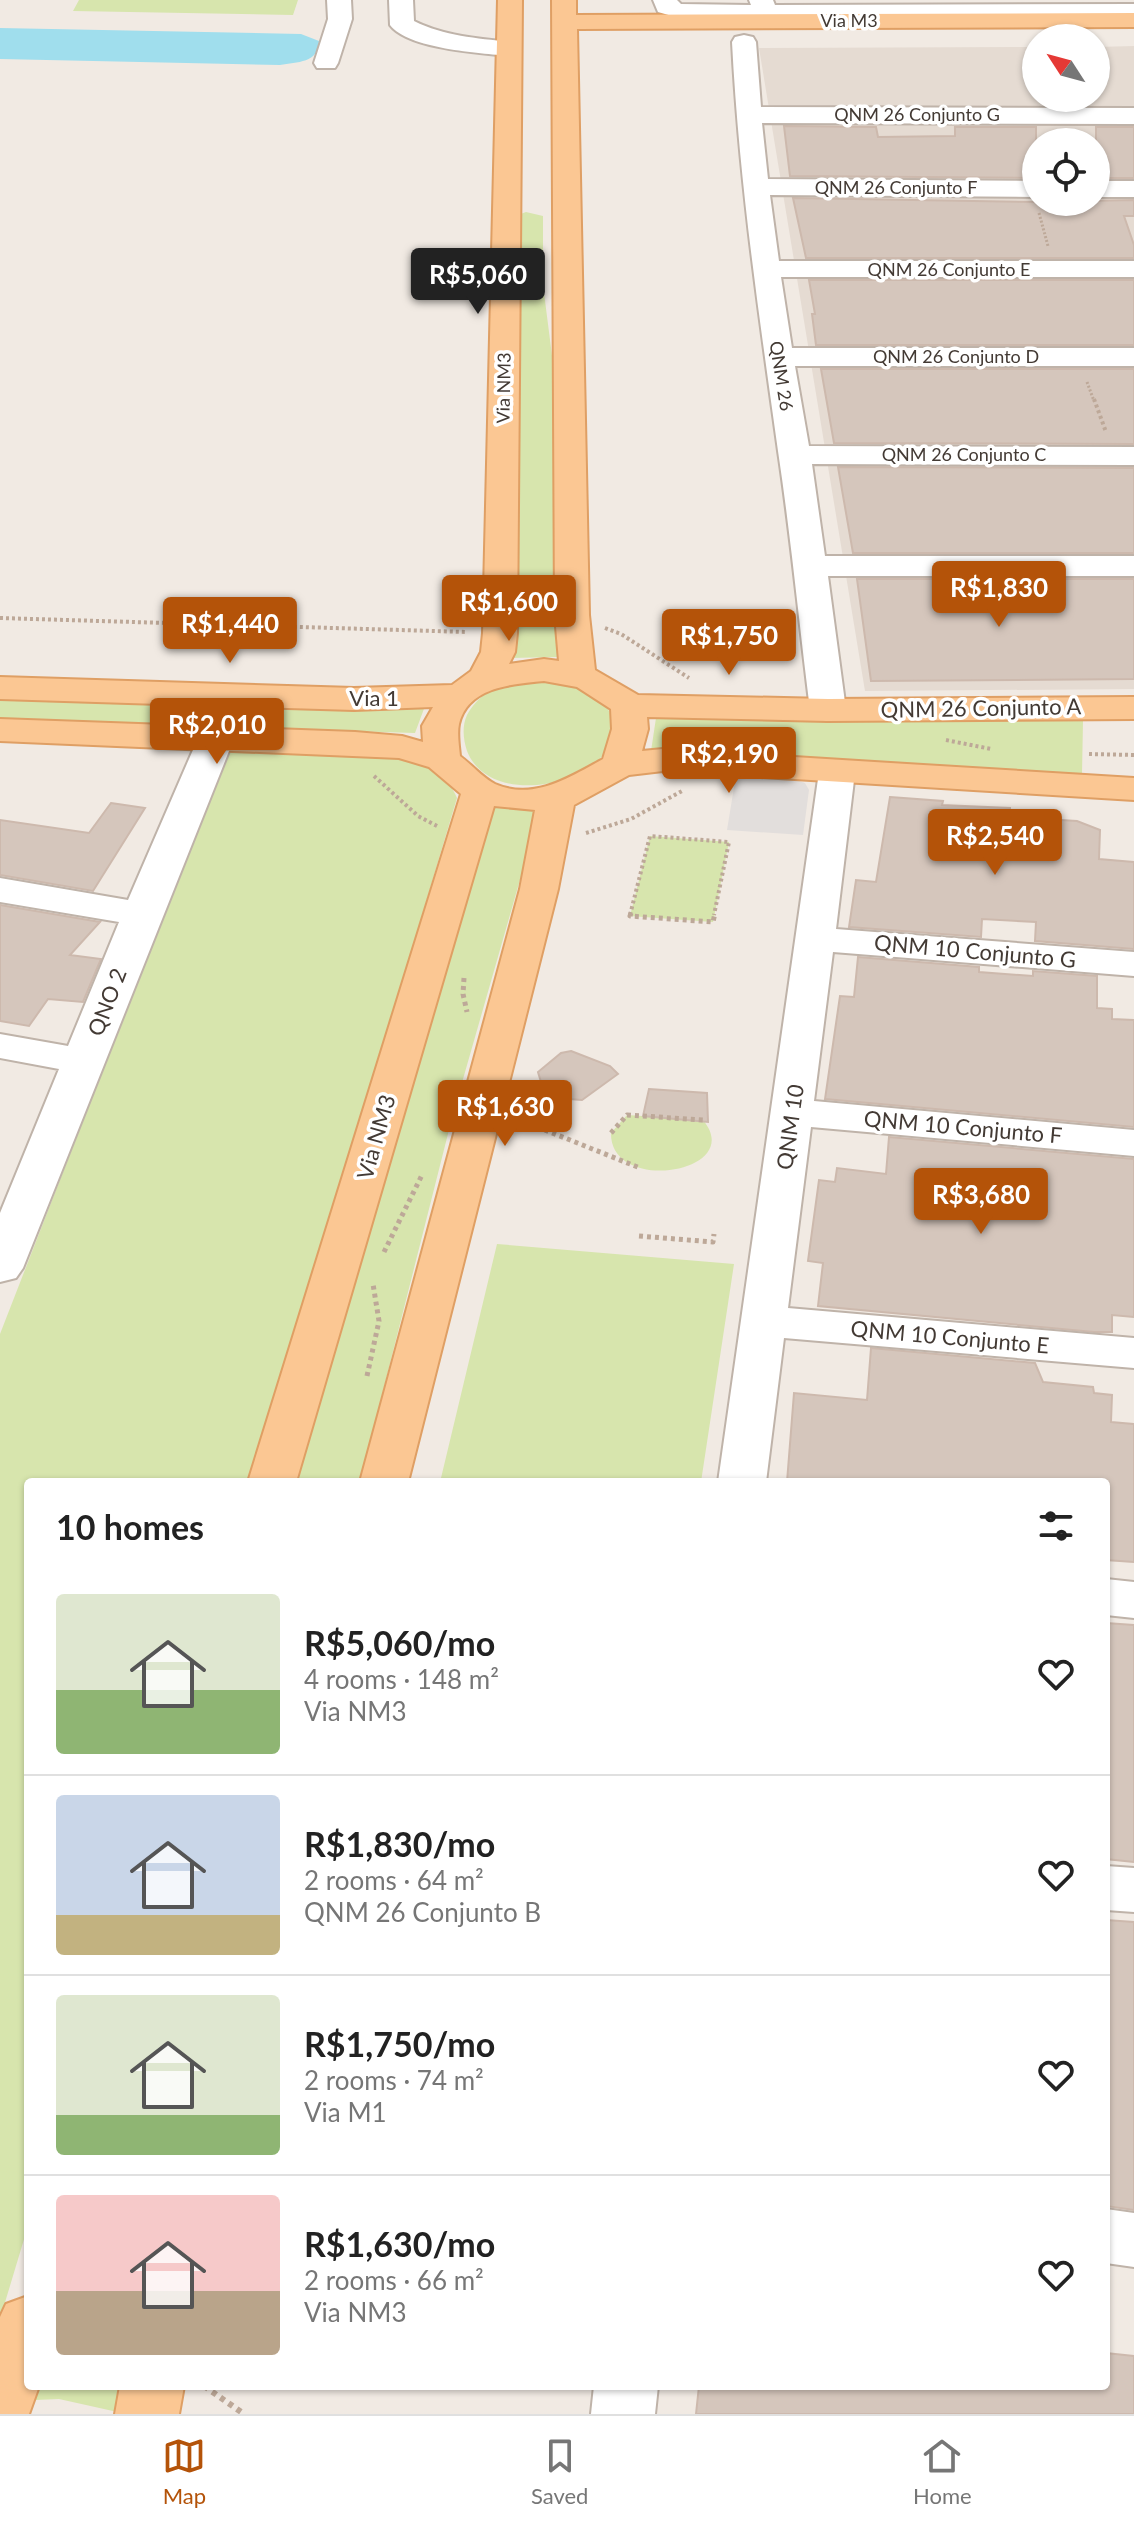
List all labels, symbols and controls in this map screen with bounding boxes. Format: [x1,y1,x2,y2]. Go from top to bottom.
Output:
street label: Via M3 [820,9,878,31]
north arrow [1022,24,1110,112]
map controls [1022,24,1110,216]
street label: QNM 26 Conjunto G [834,103,1000,125]
button: locate [1022,128,1110,216]
street label: QNM 26 Conjunto F [815,176,977,198]
pin: R$5,060 [404,248,552,316]
text: R$5,060 [429,258,527,290]
street label: QNM 26 Conjunto E [868,258,1030,280]
street label: QNM 26 [766,339,798,412]
street label: QNM 26 Conjunto D [873,345,1039,367]
street label: Via NM3 [491,352,515,424]
street label: QNM 26 Conjunto C [882,443,1046,465]
pin: R$1,830 [925,561,1073,629]
text: R$1,830 [950,571,1048,603]
pin: R$1,600 [435,575,583,643]
text: R$1,600 [460,585,558,617]
pin: R$1,440 [156,597,304,665]
text: R$1,440 [181,607,279,639]
pin: R$1,750 [655,609,803,677]
text: R$1,750 [680,619,778,651]
street label: Via 1 [349,684,399,711]
street label: QNM 26 Conjunto A [880,692,1082,723]
pin: R$2,010 [143,698,291,766]
text: R$2,010 [168,708,266,740]
pin: R$2,190 [655,727,803,795]
text: R$2,190 [680,737,778,769]
pin: R$2,540 [921,809,1069,877]
text: R$2,540 [946,819,1044,851]
street label: QNM 10 Conjunto G [873,928,1077,973]
street label: QNO 2 [81,964,132,1040]
pin: R$1,630 [431,1080,579,1148]
street label: QNM 10 [770,1082,809,1171]
text: R$1,630 [456,1090,554,1122]
street label: Via NM3 [351,1091,400,1182]
street label: QNM 10 Conjunto F [863,1104,1063,1149]
pin: R$3,680 [907,1168,1055,1236]
text: R$3,680 [932,1178,1030,1210]
street label: QNM 10 Conjunto E [850,1314,1050,1359]
icon: filters [1034,1504,1078,1548]
text: 10 homes [56,1506,204,1547]
text: R$5,060/mo [304,1622,495,1663]
icon: home [120,1626,216,1722]
icon: heart [1034,1652,1078,1696]
text: 4 rooms · 148 m² [304,1663,499,1695]
text: Via NM3 [304,1695,407,1727]
text: R$1,830/mo [304,1823,495,1864]
icon: home [120,1827,216,1923]
icon: heart [1034,1853,1078,1897]
text: 2 rooms · 64 m² [304,1864,484,1896]
text: QNM 26 Conjunto B [304,1896,541,1928]
text: R$1,750/mo [304,2023,495,2064]
icon: home [120,2027,216,2123]
icon: heart [1034,2053,1078,2097]
text: 2 rooms · 74 m² [304,2064,484,2096]
text: Via M1 [304,2096,387,2128]
text: R$1,630/mo [304,2223,495,2264]
icon: home [120,2227,216,2323]
icon: heart [1034,2253,1078,2297]
text: 2 rooms · 66 m² [304,2264,484,2296]
text: Via NM3 [304,2296,407,2328]
tab: Map [162,2434,206,2509]
tab: Saved [531,2434,588,2509]
tab: Home [913,2434,972,2509]

